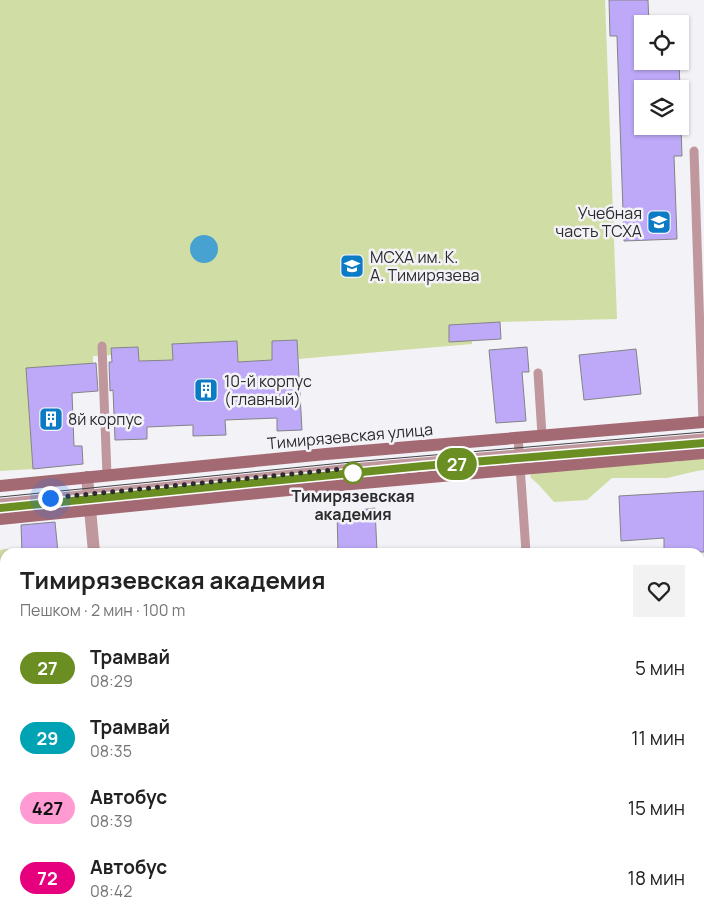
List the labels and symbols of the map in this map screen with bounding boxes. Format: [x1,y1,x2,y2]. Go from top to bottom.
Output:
place label: Учебная часть ТСХА [556,202,642,242]
school or university icon: Учебная часть ТСХА [646,209,672,235]
place label: МСХА им. К. А. Тимирязева [370,246,479,286]
school or university icon: МСХА им. К. А. Тимирязева [339,253,365,279]
place label: 10-й корпус (главный) [224,370,312,410]
building icon: 10-й корпус (главный) [193,377,219,403]
building icon: 8й корпус [38,406,64,432]
place label: 8й корпус [68,408,143,430]
street label: Тимирязевская улица [266,418,434,454]
line badge: 27 [434,448,480,480]
marker: Тимирязевская академия [342,462,364,484]
place label: Тимирязевская академия [291,485,415,525]
your location [38,486,63,511]

